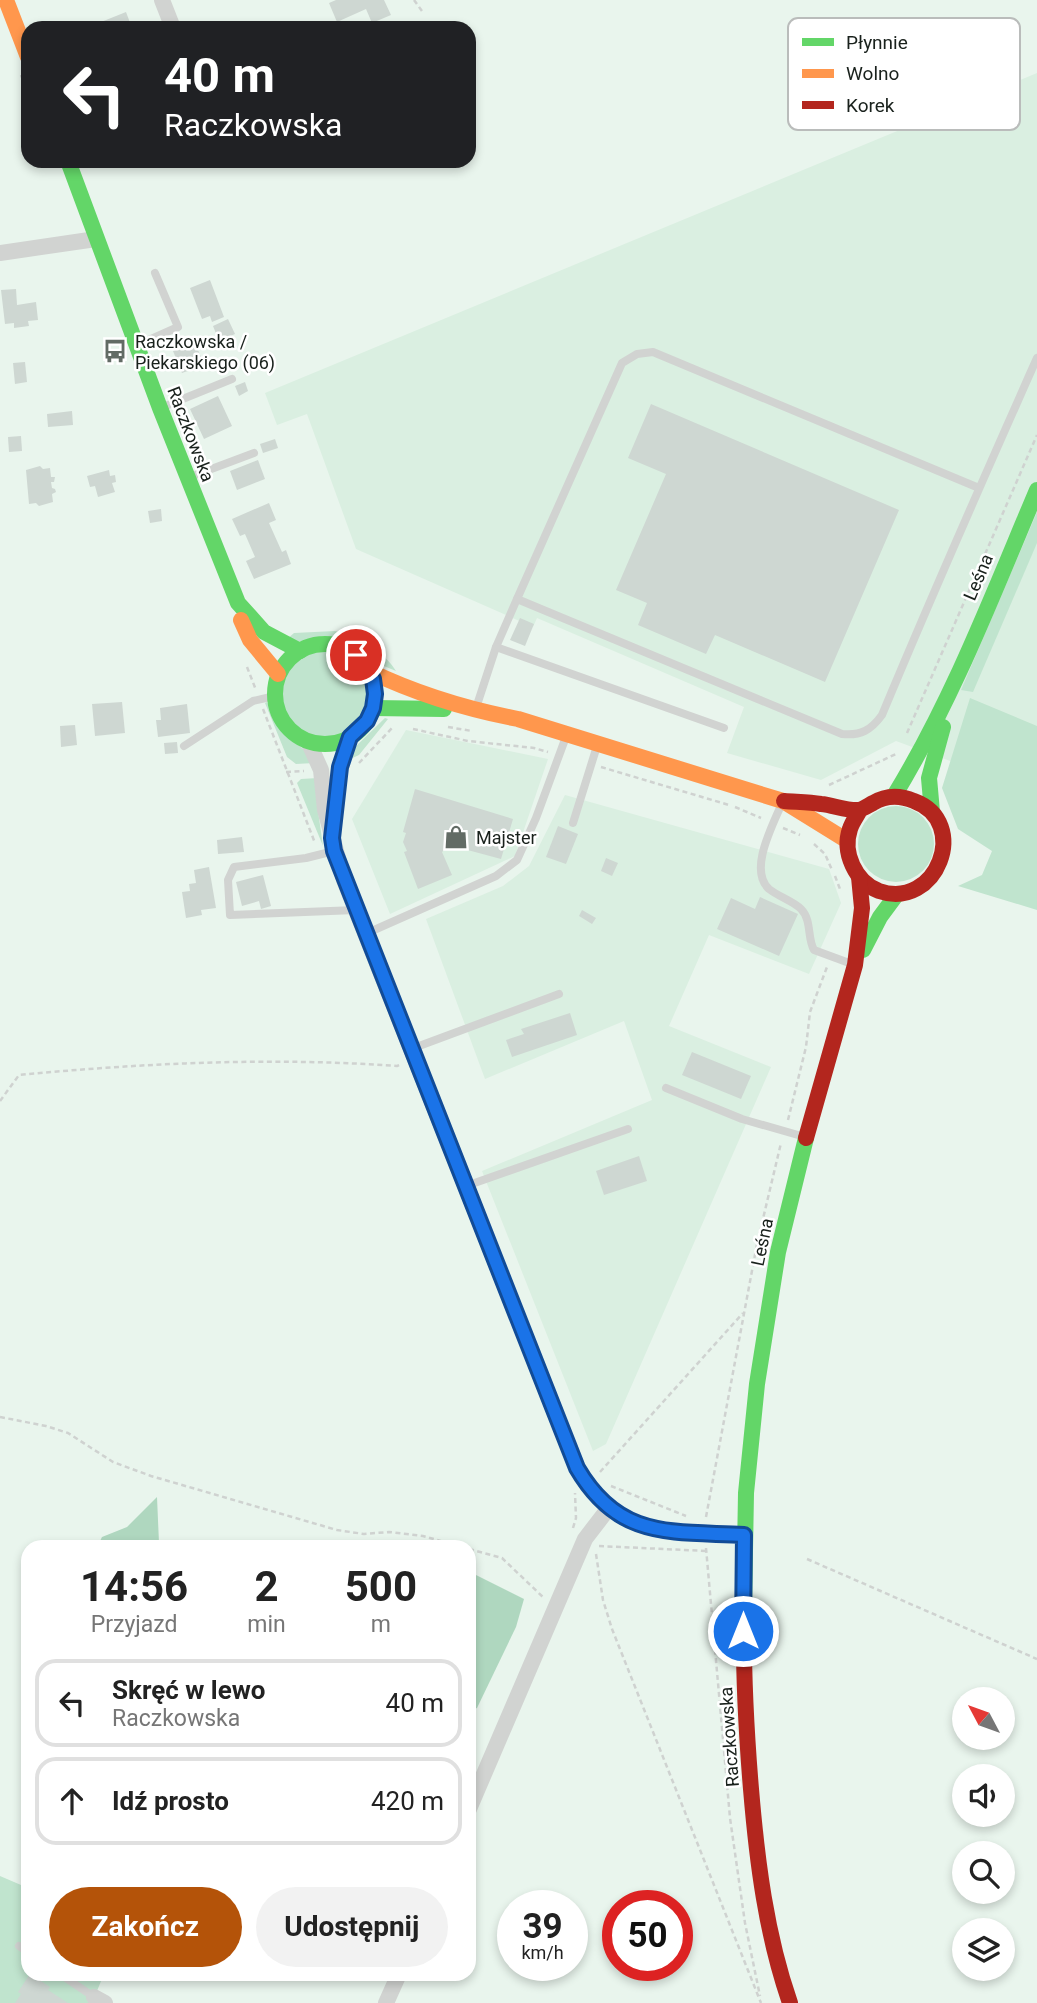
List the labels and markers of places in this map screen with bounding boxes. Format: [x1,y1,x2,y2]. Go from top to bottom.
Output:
place label: Raczkowska / Piekarskiego (06) [135,331,275,374]
bus stop icon: Raczkowska / Piekarskiego (06) [101,337,129,365]
pin [326,625,386,685]
shop icon: Majster [442,823,470,851]
place label: Majster [476,827,537,848]

